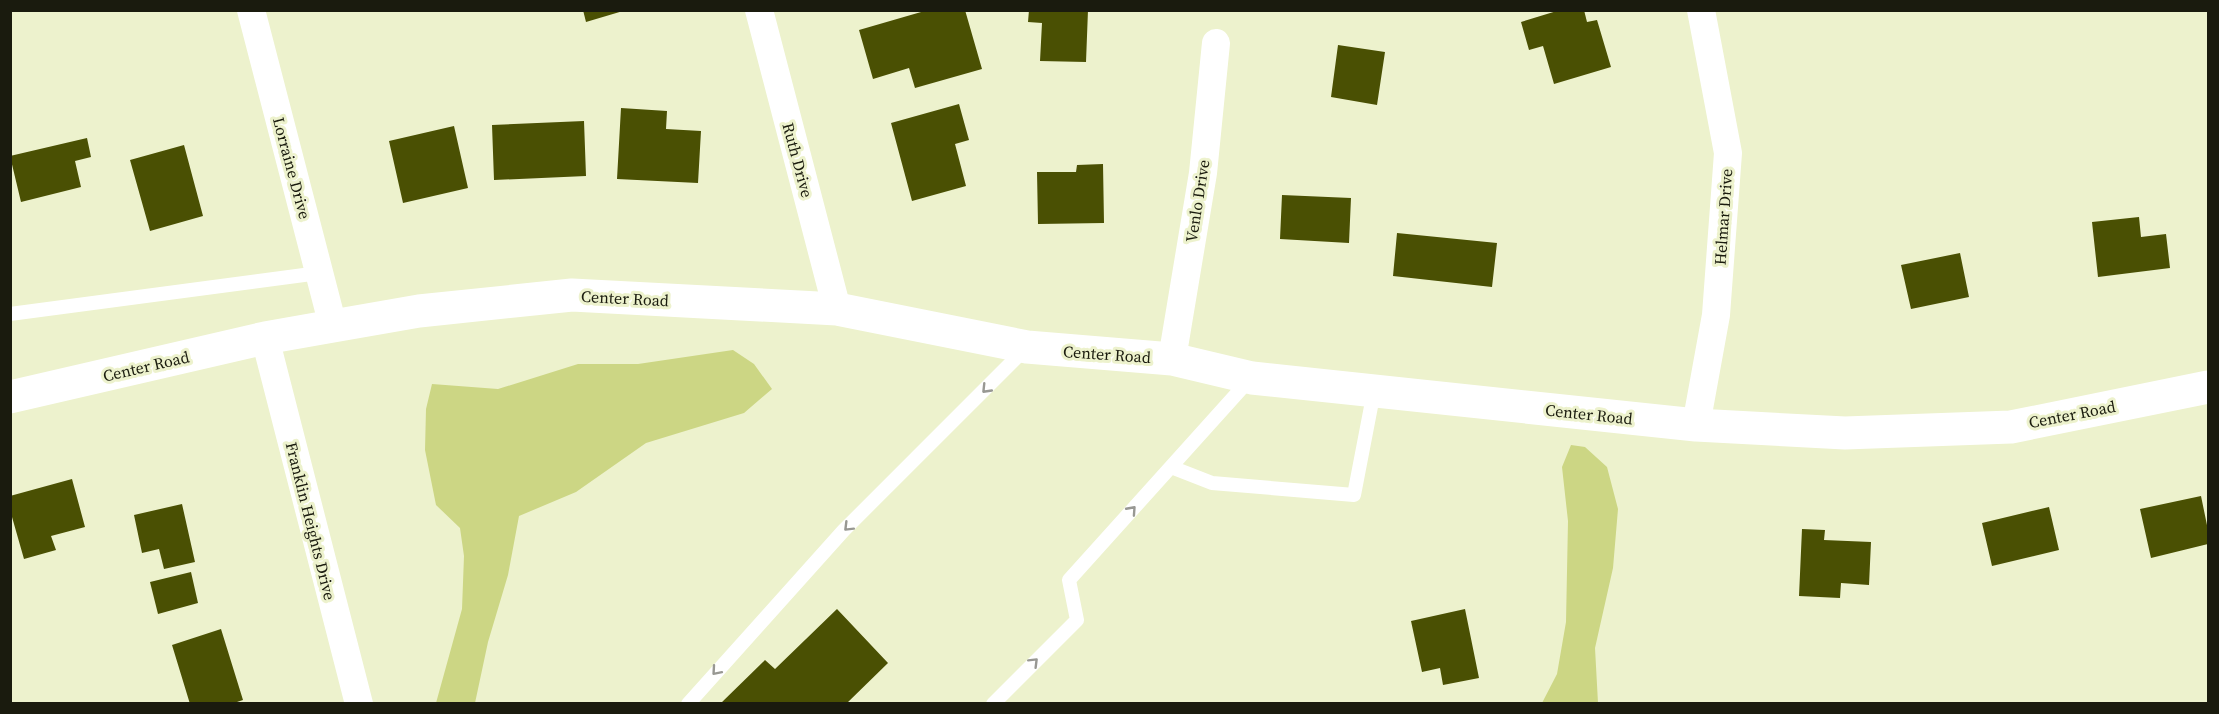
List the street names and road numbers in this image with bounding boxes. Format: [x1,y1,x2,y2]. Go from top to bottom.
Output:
street label: Lorraine Drive [268,115,316,221]
street label: Ruth Drive [777,120,819,200]
street label: Venlo Drive [1180,158,1214,244]
street label: Helmar Drive [1709,168,1737,266]
street label: Center Road [580,285,670,311]
street label: Center Road [1062,340,1152,368]
street label: Center Road [101,345,191,387]
street label: Center Road [2027,395,2117,433]
street label: Center Road [1544,398,1634,430]
street label: Franklin Heights Drive [281,440,341,602]

